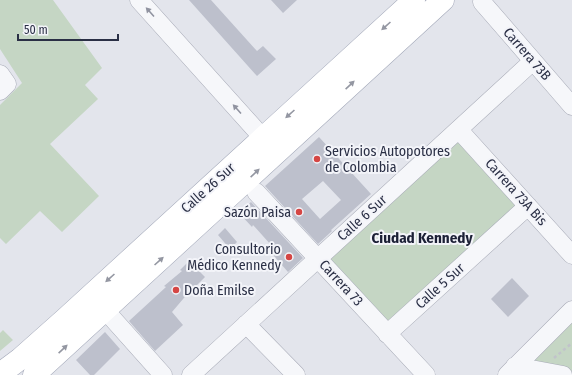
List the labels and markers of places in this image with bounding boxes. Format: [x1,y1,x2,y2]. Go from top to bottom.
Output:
place label: Servicios Autopotores de Colombia [325,143,450,176]
marker: Servicios Autopotores de Colombia [312,154,322,164]
place label: Sazón Paisa [224,204,291,221]
marker: Sazón Paisa [294,207,304,217]
place label: Consultorio Médico Kennedy [187,241,282,274]
marker: Consultorio Médico Kennedy [284,252,294,262]
place label: Doña Emilse [184,282,254,299]
marker: Doña Emilse [171,285,181,295]

